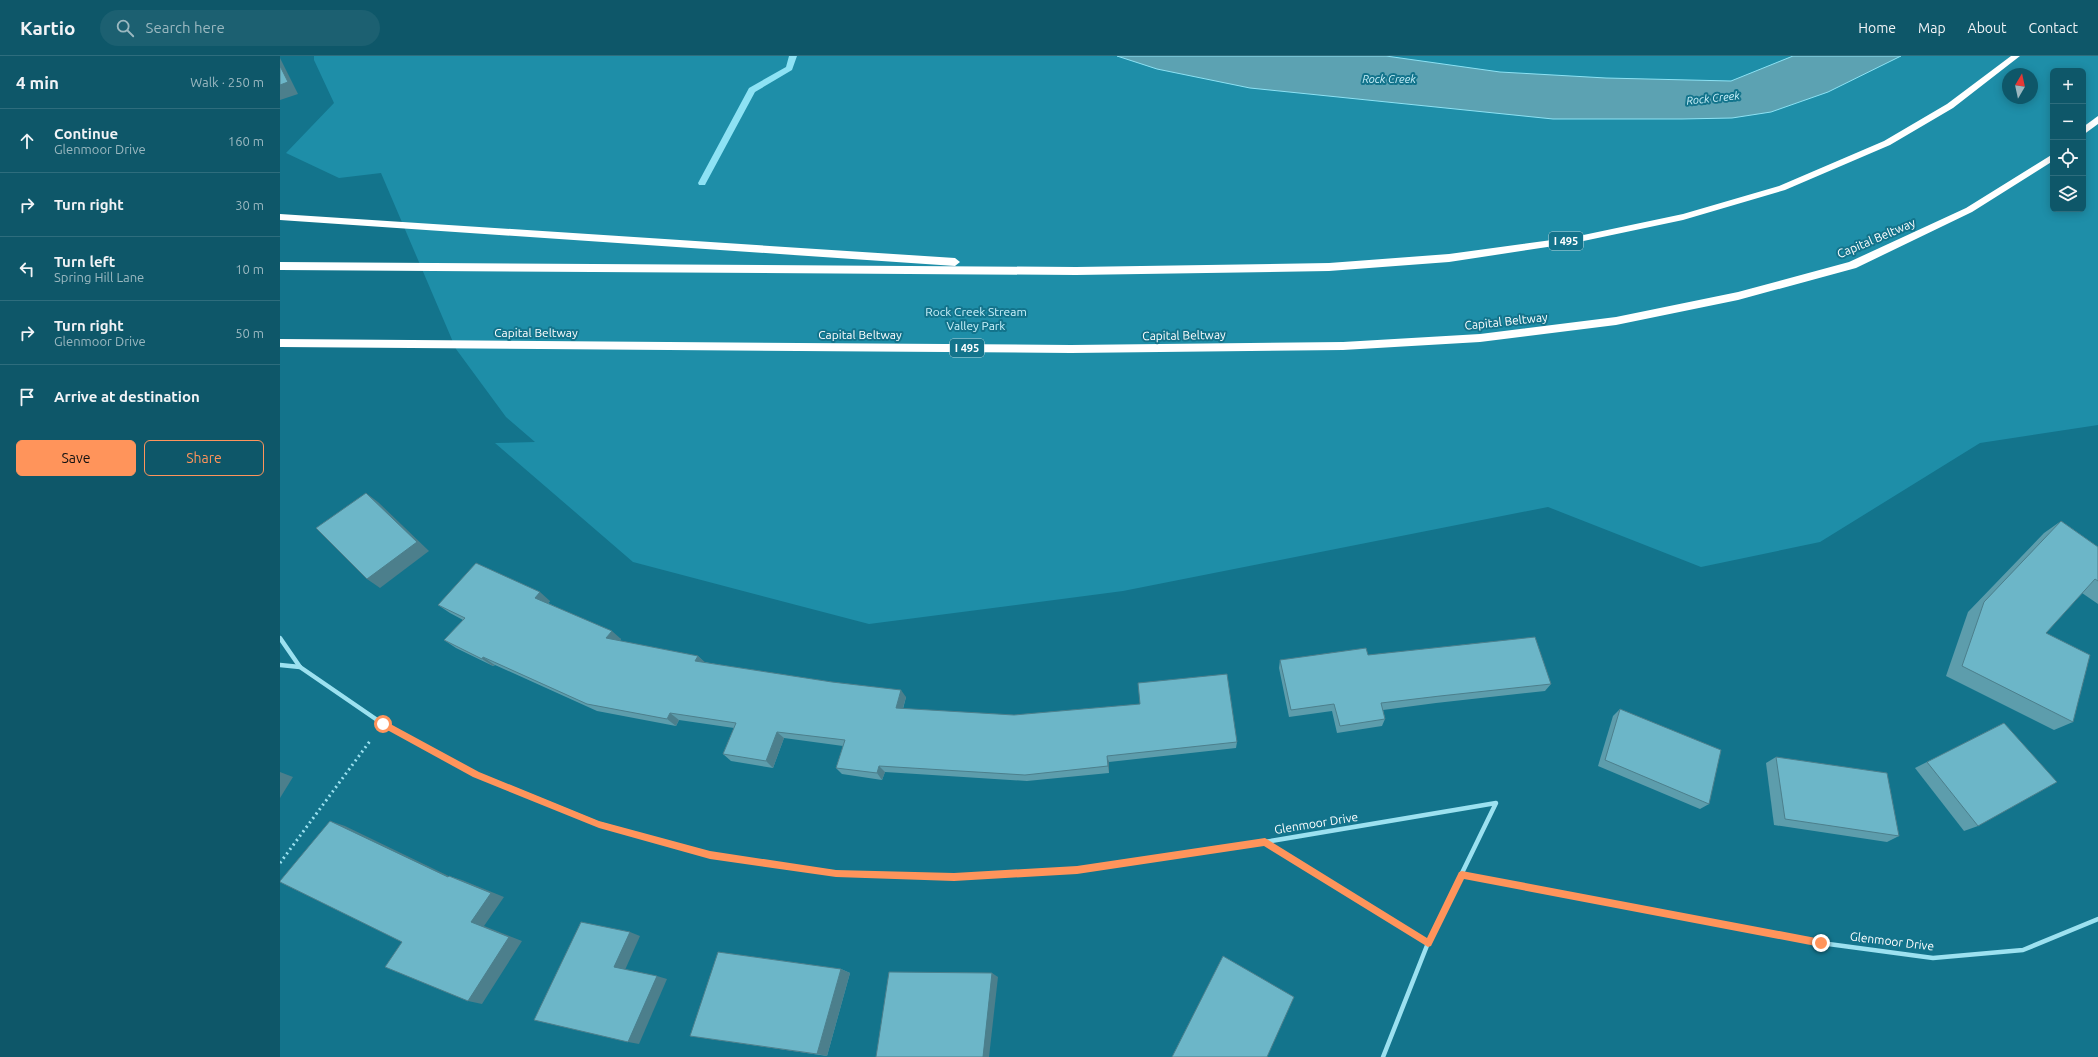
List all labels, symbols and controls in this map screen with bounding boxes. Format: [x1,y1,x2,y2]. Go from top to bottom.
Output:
search box [100,10,380,46]
text: Kartio [20,17,76,39]
icon: search [114,17,136,39]
text: Search here [146,19,225,36]
text: Home [1858,20,1896,36]
text: Map [1918,20,1946,36]
text: About [1968,20,2007,36]
text: Contact [2029,20,2078,36]
north arrow [2002,68,2038,104]
map controls [2050,68,2086,212]
button: + [2050,68,2086,104]
text: 4 min [16,73,59,92]
water label: Rock Creek [1362,73,1416,85]
text: Walk · 250 m [190,75,264,89]
water label: Rock Creek [1686,89,1741,107]
button: − [2050,104,2086,140]
text: Continue [54,125,118,142]
icon: ahead [16,130,38,152]
text: 160 m [228,134,264,148]
button: locate [2050,140,2086,176]
text: Glenmoor Drive [54,142,146,156]
button: layers [2050,176,2086,212]
icon: right [16,194,38,216]
text: Turn right [54,196,124,213]
text: 30 m [235,198,264,212]
street label: Capital Beltway [1835,216,1917,260]
road number: I 495 [1549,232,1583,250]
text: Turn left [54,253,115,270]
icon: left [16,258,38,280]
text: 10 m [235,262,264,276]
text: Spring Hill Lane [54,270,144,284]
park label: Rock Creek Stream Valley Park [925,305,1027,332]
street label: Capital Beltway [1464,310,1548,332]
text: Turn right [54,317,124,334]
icon: right [16,322,38,344]
text: 50 m [235,326,264,340]
street label: Capital Beltway [494,326,578,339]
street label: Capital Beltway [818,328,902,341]
street label: Capital Beltway [1142,328,1226,342]
text: Glenmoor Drive [54,334,146,348]
road number: I 495 [950,339,984,357]
icon: arrive [16,386,38,408]
text: Arrive at destination [54,388,200,405]
button: Save [16,440,136,476]
button: Share [144,440,264,476]
route start [374,715,392,733]
street label: Glenmoor Drive [1273,810,1359,836]
street label: Glenmoor Drive [1849,929,1935,953]
route end [1812,934,1830,952]

